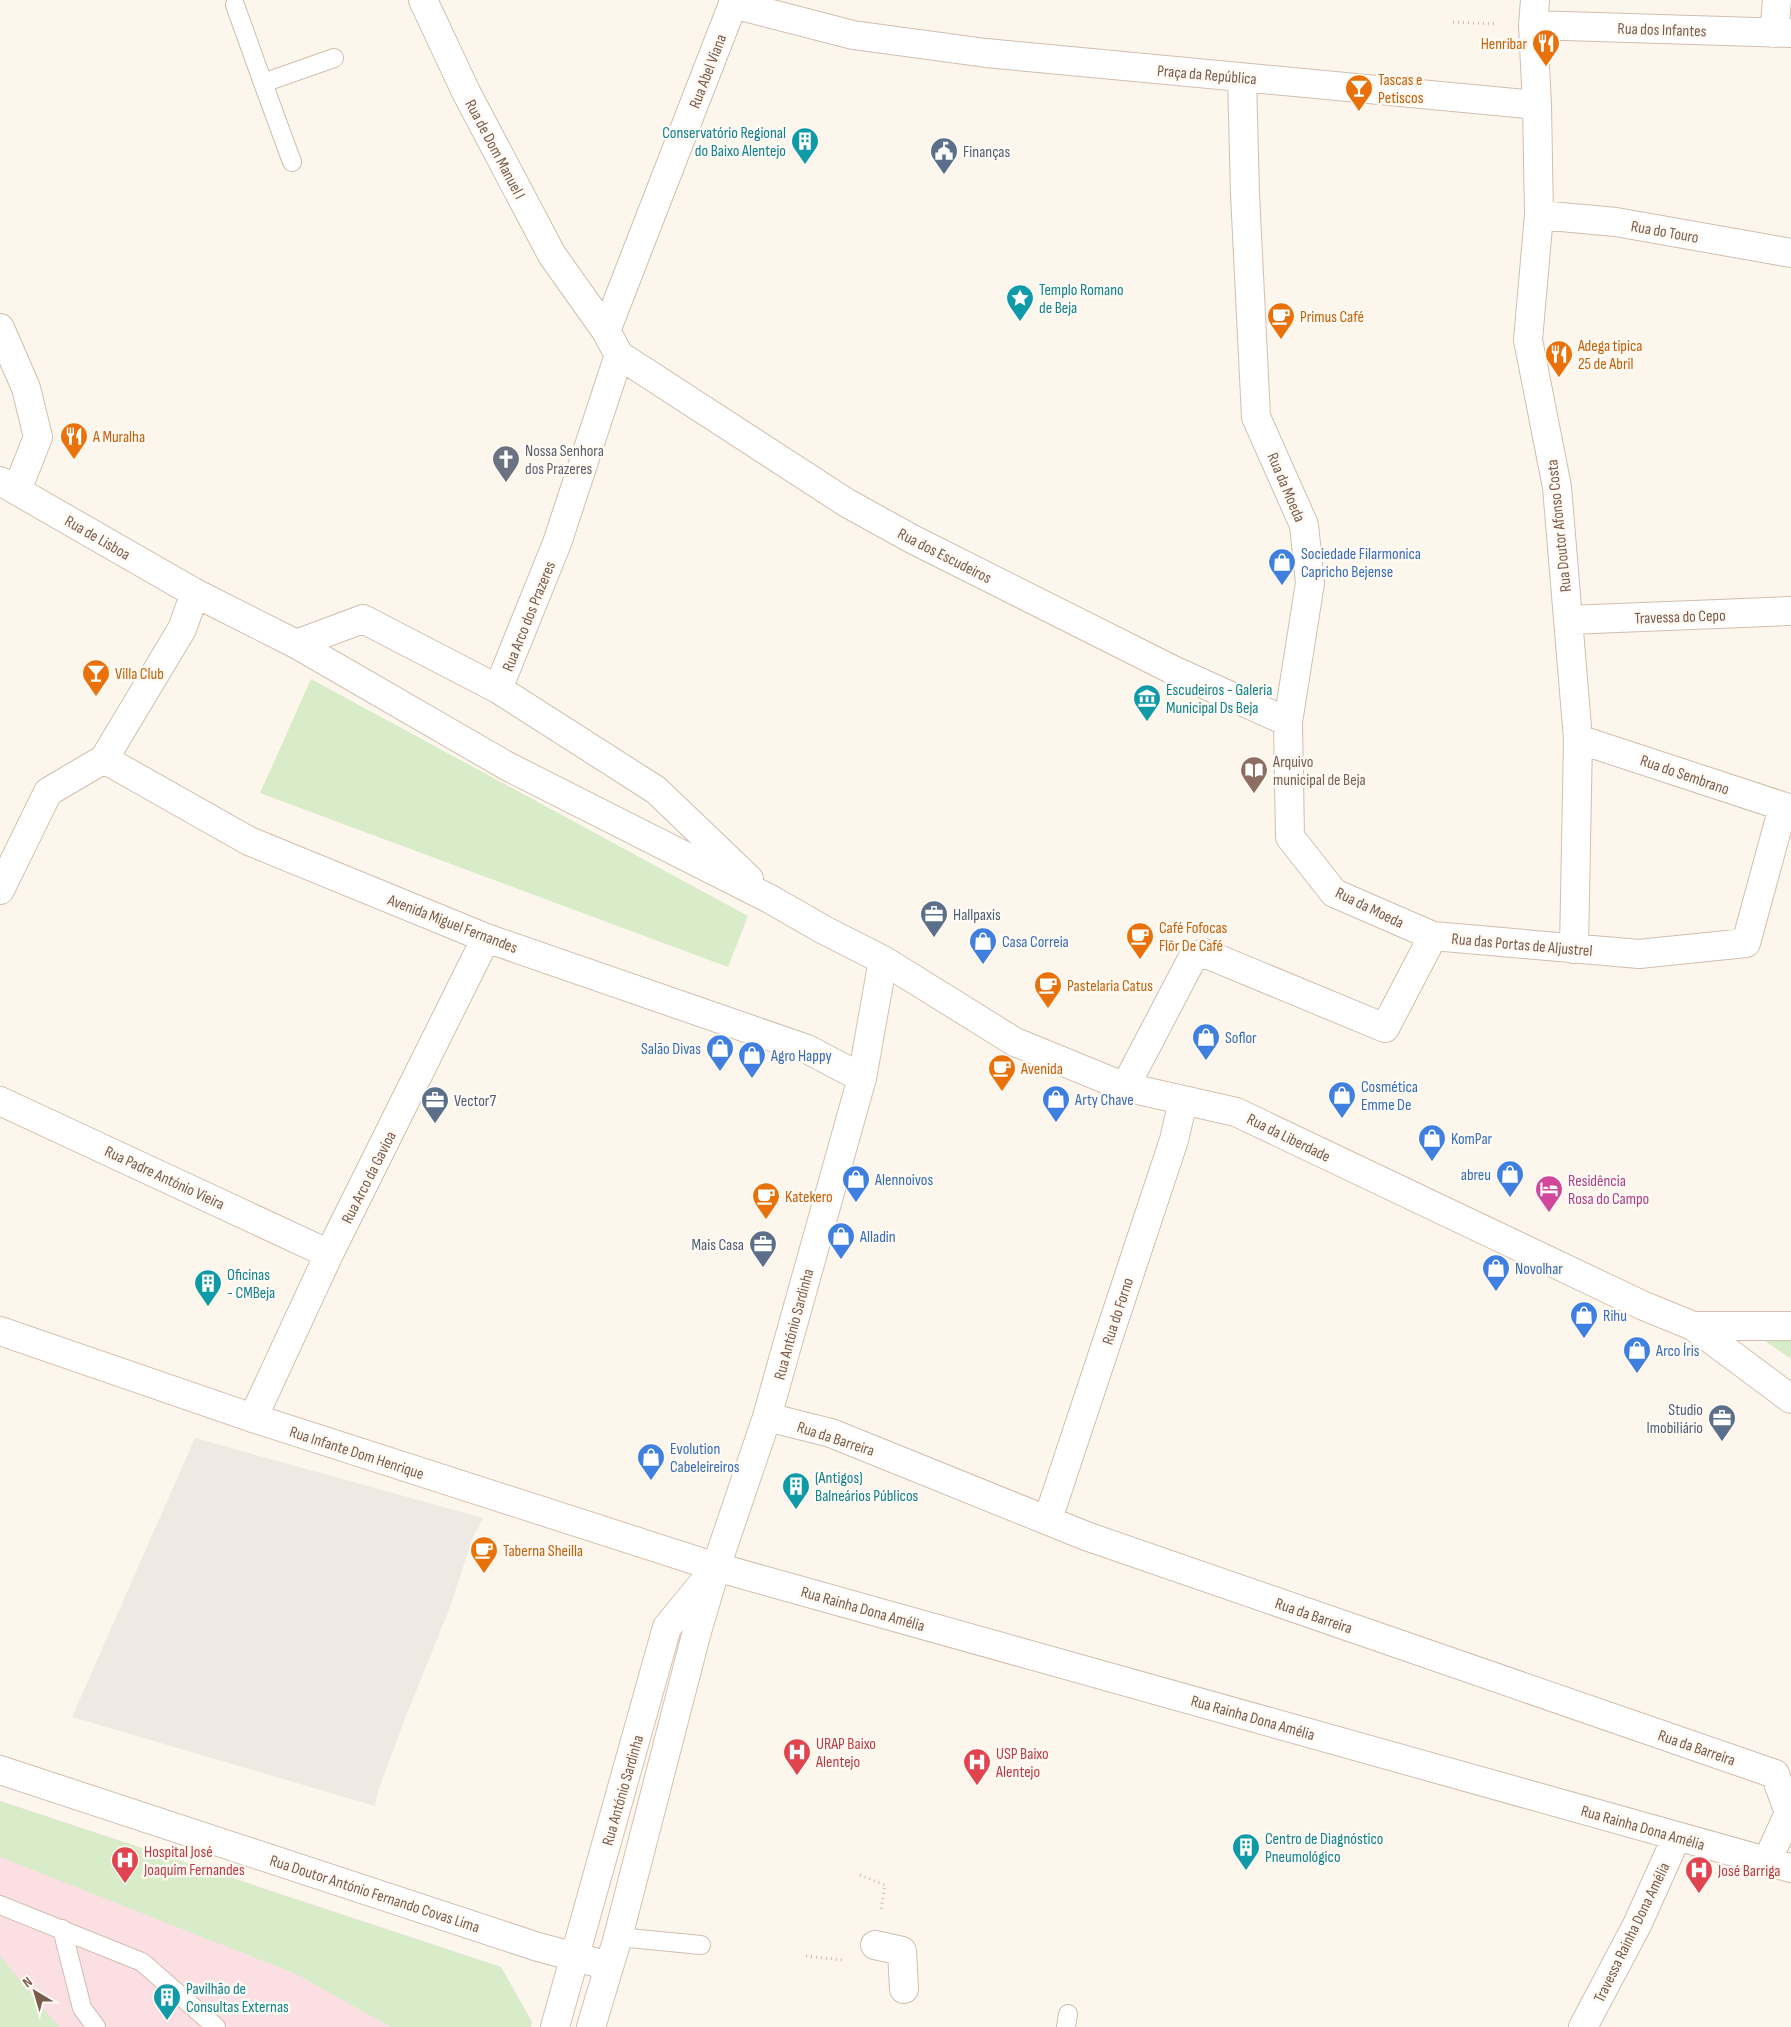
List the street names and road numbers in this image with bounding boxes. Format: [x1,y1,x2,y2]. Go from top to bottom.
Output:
street label: Rua dos Infantes [1617,19,1707,42]
street label: Rua Abel Viana [686,32,731,111]
street label: Praça da República [1156,62,1257,89]
street label: Rua de Dom Manuel I [460,97,529,203]
street label: Rua do Touro [1629,217,1700,248]
street label: Rua da Moeda [1262,450,1309,525]
street label: Rua Doutor Afonso Costa [1543,459,1576,593]
street label: Rua de Lisboa [61,512,133,565]
street label: Rua dos Escudeiros [894,525,995,588]
street label: Rua Arco dos Prazeres [499,558,560,674]
street label: Travessa do Cepo [1634,606,1726,629]
street label: Rua do Sembrano [1638,751,1731,800]
street label: Rua da Moeda [1332,884,1407,933]
street label: Avenida Miguel Fernandes [384,891,520,958]
street label: Rua das Portas de Aljustrel [1451,930,1593,961]
street label: Rua da Liberdade [1244,1110,1333,1167]
street label: Rua Arco da Gavioa [338,1128,401,1227]
street label: Rua Padre António Vieira [101,1142,227,1214]
street label: Rua António Sardinha [770,1267,818,1382]
street label: Rua do Forno [1099,1276,1138,1347]
street label: Rua da Barreira [794,1418,877,1461]
street label: Rua Infante Dom Henrique [287,1423,426,1484]
street label: Rua Rainha Dona Amélia [799,1583,927,1636]
street label: Rua da Barreira [1272,1594,1355,1638]
street label: Rua Rainha Dona Amélia [1189,1692,1317,1745]
street label: Rua da Barreira [1655,1726,1738,1770]
street label: Rua António Sardinha [599,1733,648,1848]
street label: Rua Rainha Dona Amélia [1579,1802,1707,1855]
street label: Rua Doutor António Fernando Covas Lima [267,1851,482,1937]
street label: Travessa Rainha Dona Amélia [1590,1860,1674,2006]

